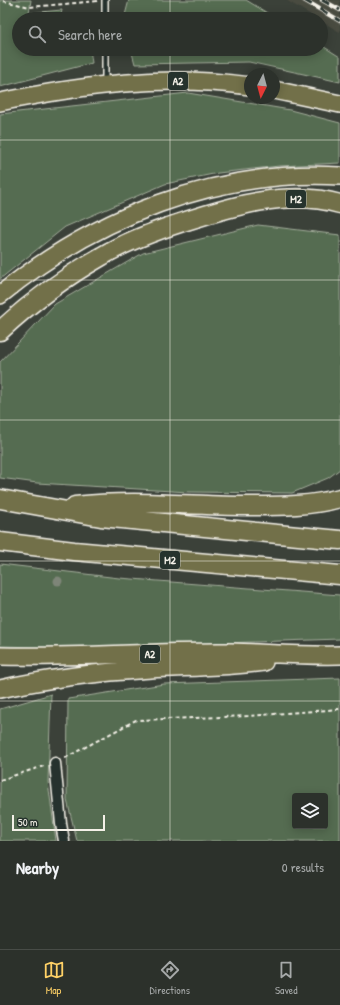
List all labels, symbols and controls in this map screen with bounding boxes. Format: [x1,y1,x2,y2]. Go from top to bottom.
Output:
search box [12,12,328,56]
icon: search [26,23,48,45]
text: Search here [58,24,122,45]
north arrow [244,68,280,104]
road number: A2 [168,72,188,90]
road number: M2 [286,190,306,208]
road number: M2 [160,551,180,569]
road number: A2 [140,645,160,663]
map controls [292,793,328,829]
button: layers [292,793,328,829]
scale bar [12,813,105,832]
text: 50 m [18,815,38,829]
text: Nearby [16,856,59,879]
text: 0 results [282,858,324,876]
tab: Map [43,959,65,997]
tab: Directions [150,959,190,997]
tab: Saved [275,959,297,997]

